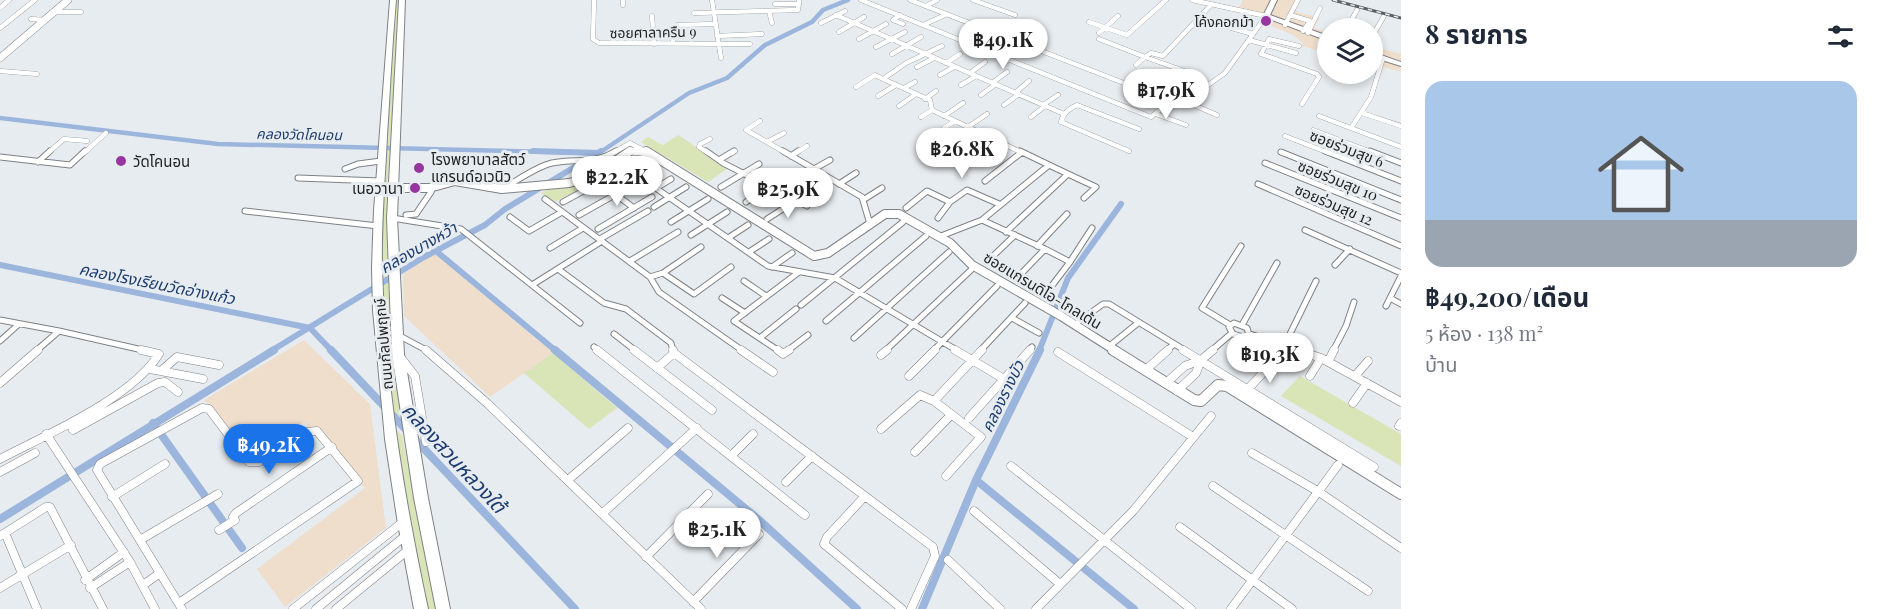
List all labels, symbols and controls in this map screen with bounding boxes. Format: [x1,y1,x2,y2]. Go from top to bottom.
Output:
place label: โค้งคอกม้า [1194,12,1254,31]
marker: โค้งคอกม้า [1259,14,1273,28]
text: 8 รายการ [1425,16,1528,51]
map controls [1317,18,1383,84]
button: layers [1317,18,1383,84]
pin: ฿49.1K [954,19,1052,70]
icon: filters [1824,20,1857,53]
street label: ซอยศาลาครืน 9 [609,22,697,42]
text: ฿49.1K [973,25,1033,52]
pin: ฿17.9K [1117,69,1215,120]
text: ฿17.9K [1137,75,1195,102]
icon: home [1587,120,1695,228]
water label: คลองวัดโคนอน [256,124,343,144]
street label: ซอยร่วมสุข 6 [1307,125,1387,171]
pin: ฿26.8K [913,128,1011,179]
text: ฿26.8K [930,134,994,161]
place label: โรงพยาบาลสัตว์ แกรนด์อเวนิว [431,149,526,186]
place label: วัดโคนอน [133,151,190,171]
marker: วัดโคนอน [114,154,128,168]
street label: ซอยร่วมสุข 10 [1295,155,1381,205]
pin: ฿22.2K [568,156,666,207]
marker: โรงพยาบาลสัตว์ แกรนด์อเวนิว [412,161,426,175]
text: ฿22.2K [586,162,648,189]
pin: ฿25.9K [739,168,837,219]
text: ฿25.9K [757,174,819,201]
place label: เนอวานา [352,178,403,198]
street label: ซอยร่วมสุข 12 [1292,179,1376,229]
marker: เนอวานา [408,181,422,195]
water label: คลองบางหว้า [376,216,461,277]
street label: ซอยแกรนดิโอ-โกลเด้น [980,247,1106,333]
water label: คลองโรงเรียนวัดอ่างแก้ว [77,258,238,309]
text: ฿49,200/เดือน [1425,279,1589,314]
street label: ถนนกัลปพฤกษ์ [369,297,397,391]
text: 5 ห้อง · 138 m² [1425,319,1543,346]
pin: ฿19.3K [1221,333,1319,384]
text: ฿19.3K [1240,339,1300,366]
text: บ้าน [1425,350,1457,377]
water label: คลองรางบัว [976,356,1029,435]
water label: คลองสวนหลวงใต้ [397,396,515,520]
pin: ฿49.2K [220,424,318,475]
text: ฿49.2K [237,430,301,457]
pin: ฿25.1K [668,508,766,559]
text: ฿25.1K [688,514,746,541]

